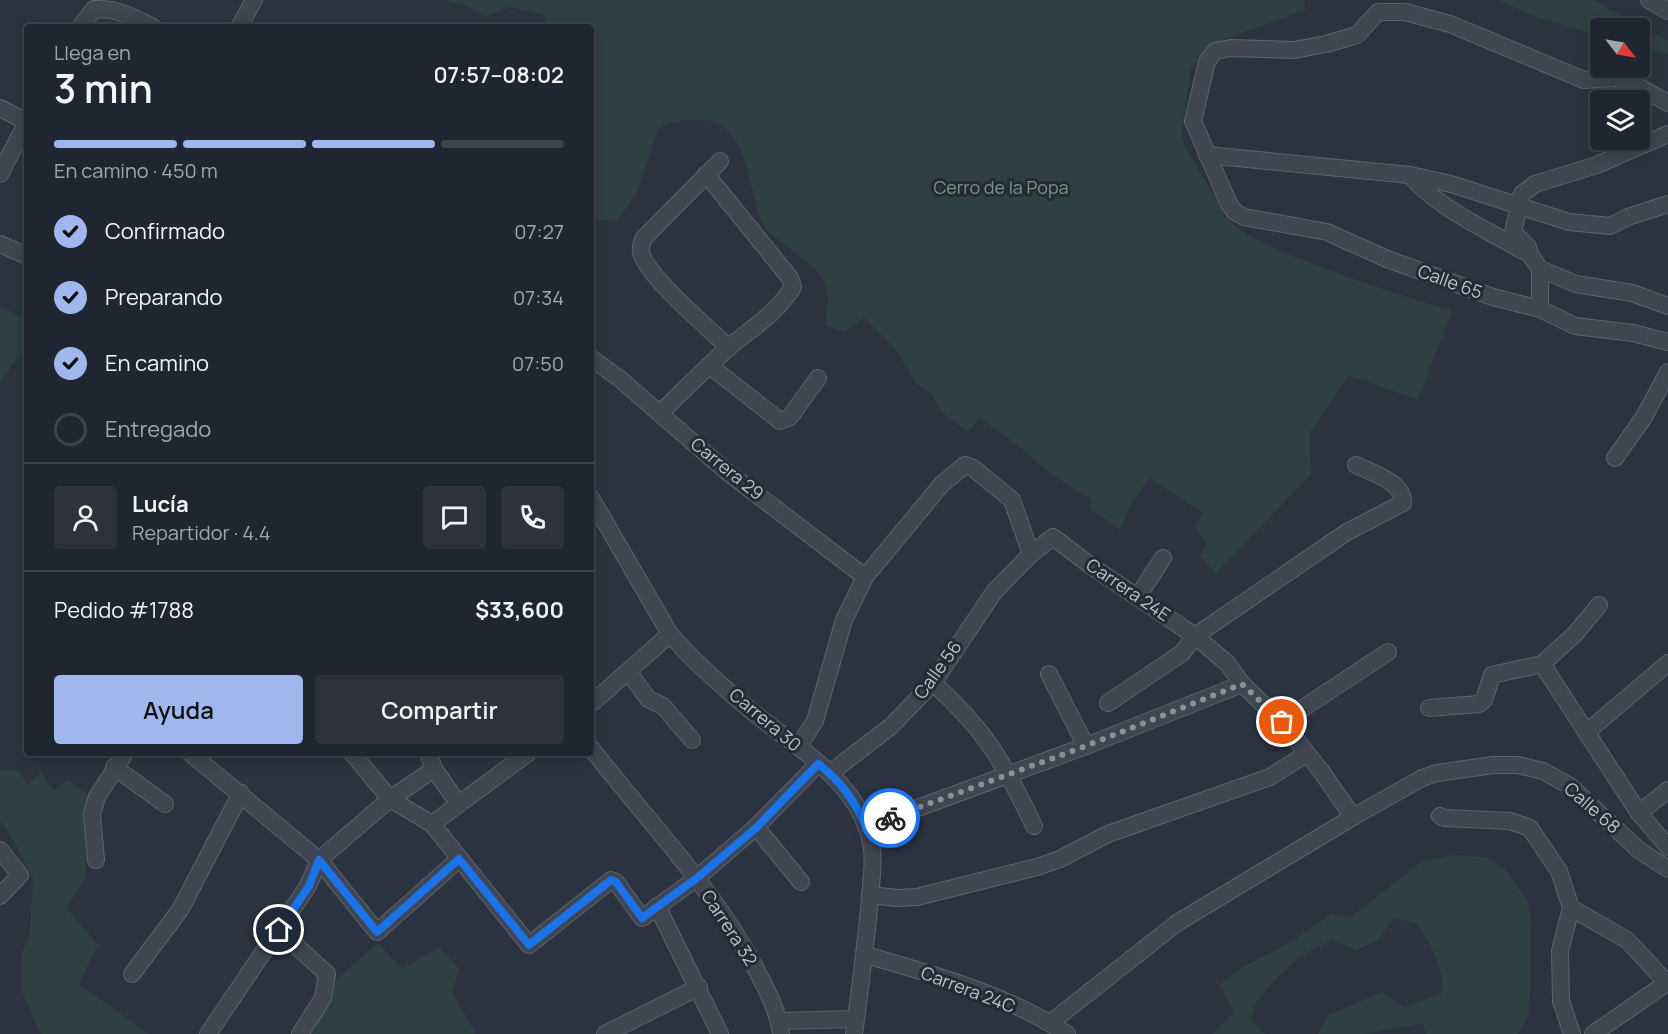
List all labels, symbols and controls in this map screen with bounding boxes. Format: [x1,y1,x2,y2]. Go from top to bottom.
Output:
north arrow [1590,18,1650,78]
map controls [1590,18,1650,150]
text: Llega en [54,39,131,66]
text: 07:57–08:02 [433,60,564,90]
text: 3 min [54,61,153,115]
button: layers [1590,90,1650,150]
text: En camino · 450 m [54,157,218,184]
park label: Cerro de la Popa [933,175,1069,199]
icon: check [54,215,87,248]
text: Confirmado [105,216,225,246]
text: 07:27 [514,218,564,245]
street label: Calle 65 [1415,258,1486,304]
icon: check [54,281,87,314]
text: Preparando [105,282,223,312]
text: 07:34 [513,284,564,311]
icon: check [54,347,87,380]
text: En camino [105,348,209,378]
text: 07:50 [512,350,564,377]
text: Entregado [105,414,211,444]
street label: Carrera 29 [686,431,769,505]
button: person [54,486,117,549]
button: chat [423,486,486,549]
button: phone [501,486,564,549]
text: Lucía [132,489,189,519]
text: Repartidor · 4.4 [132,519,271,546]
street label: Carrera 24E [1082,552,1175,626]
text: Pedido #1788 [54,595,194,625]
text: $33,600 [475,595,564,625]
street label: Calle 56 [908,635,967,704]
button: Ayuda [54,675,303,744]
button: Compartir [315,675,564,744]
street label: Carrera 30 [725,682,807,756]
pin [1256,696,1307,747]
icon: bag [1265,705,1298,738]
street label: Calle 68 [1559,776,1626,838]
courier [860,788,920,848]
icon: bike [874,802,907,835]
street label: Carrera 32 [696,885,763,970]
pin [253,904,304,955]
icon: home [262,913,295,946]
street label: Carrera 24C [918,960,1019,1018]

